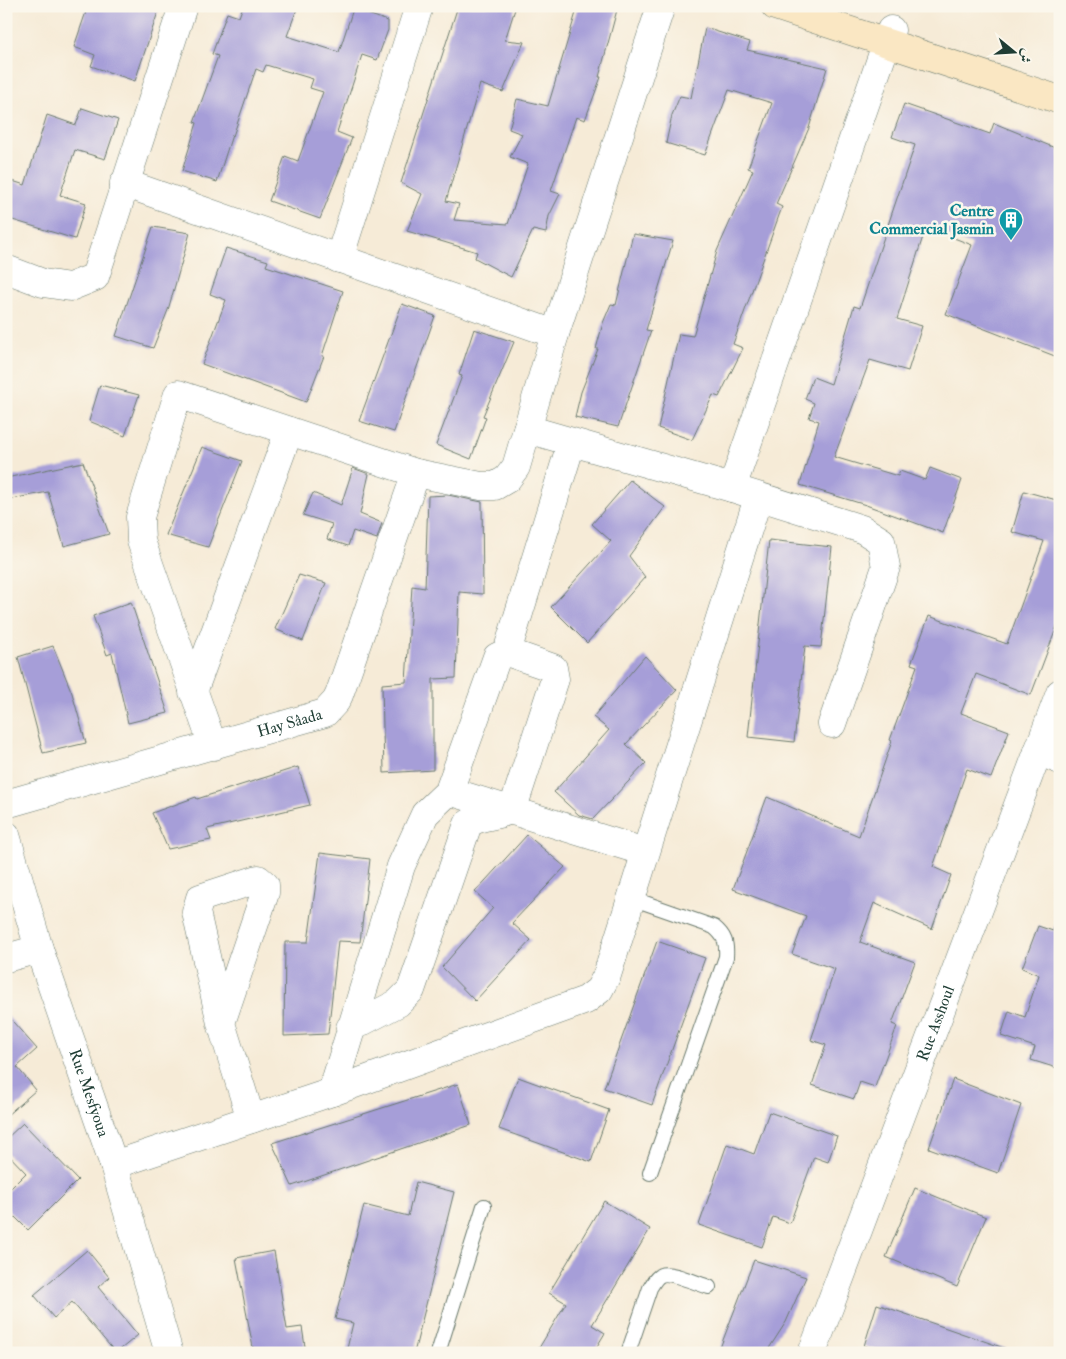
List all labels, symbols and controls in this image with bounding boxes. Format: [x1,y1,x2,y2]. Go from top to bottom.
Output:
north arrow [988,28,1038,78]
text: ش [1016,47,1036,65]
place label: Centre Commercial Jasmin [869,201,995,240]
building icon: Centre Commercial Jasmin [998,207,1024,241]
street label: Hay Sâada [255,704,325,742]
street label: Rue Asshoul [913,983,959,1064]
street label: Rue Mesfyoua [64,1046,114,1140]

